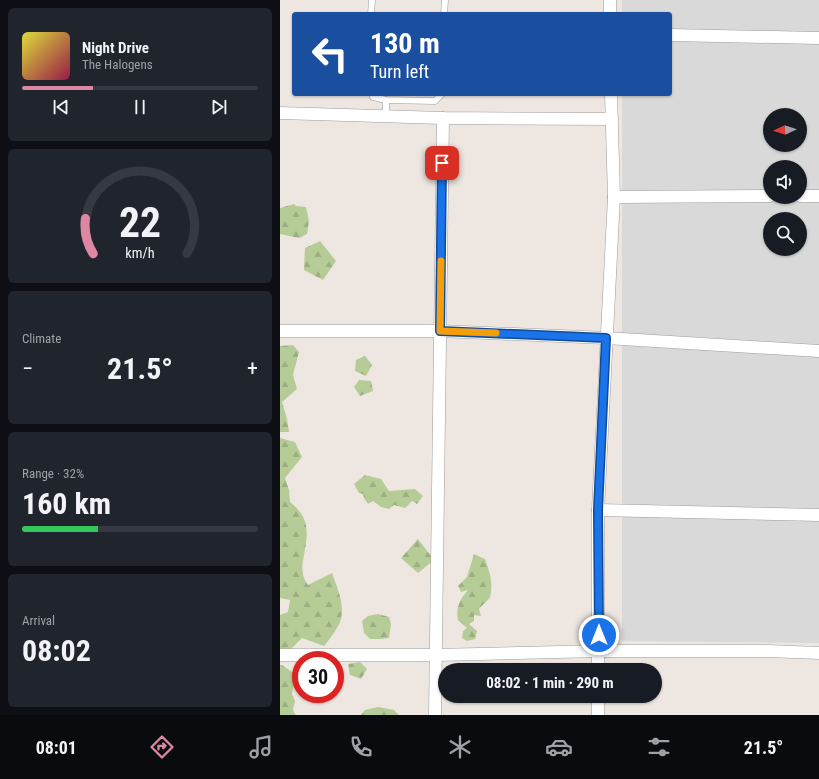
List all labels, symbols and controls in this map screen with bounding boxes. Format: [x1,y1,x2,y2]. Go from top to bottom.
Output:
text: 130 m [370,27,440,60]
icon: left [304,28,356,80]
text: Night Drive [82,39,149,57]
text: The Halogens [82,57,153,72]
text: Turn left [370,61,429,82]
icon: previous [50,96,72,118]
icon: pause [129,96,151,118]
icon: next [208,96,230,118]
north arrow [763,108,807,152]
map controls [763,108,807,256]
pin [425,146,459,180]
icon: arrive [431,152,453,174]
button: sound [763,160,807,204]
text: 22 [119,198,161,247]
button: search [763,212,807,256]
text: km/h [125,245,155,261]
text: Climate [22,331,61,346]
text: 21.5° [107,351,173,386]
text: − [22,356,33,381]
text: + [247,356,258,381]
text: Range · 32% [22,466,84,481]
text: 160 km [22,486,111,521]
text: Arrival [22,613,55,628]
position arrow [578,614,620,656]
text: 08:02 [22,633,91,668]
speed limit sign: 30 [292,651,344,703]
text: 08:02 · 1 min · 290 m [486,674,614,692]
icon: directions [148,733,176,761]
icon: music [247,733,275,761]
icon: phone [347,733,375,761]
icon: climate [446,733,474,761]
icon: car [545,733,573,761]
icon: filters [645,733,673,761]
text: 08:01 [36,737,77,758]
text: 21.5° [744,737,783,758]

